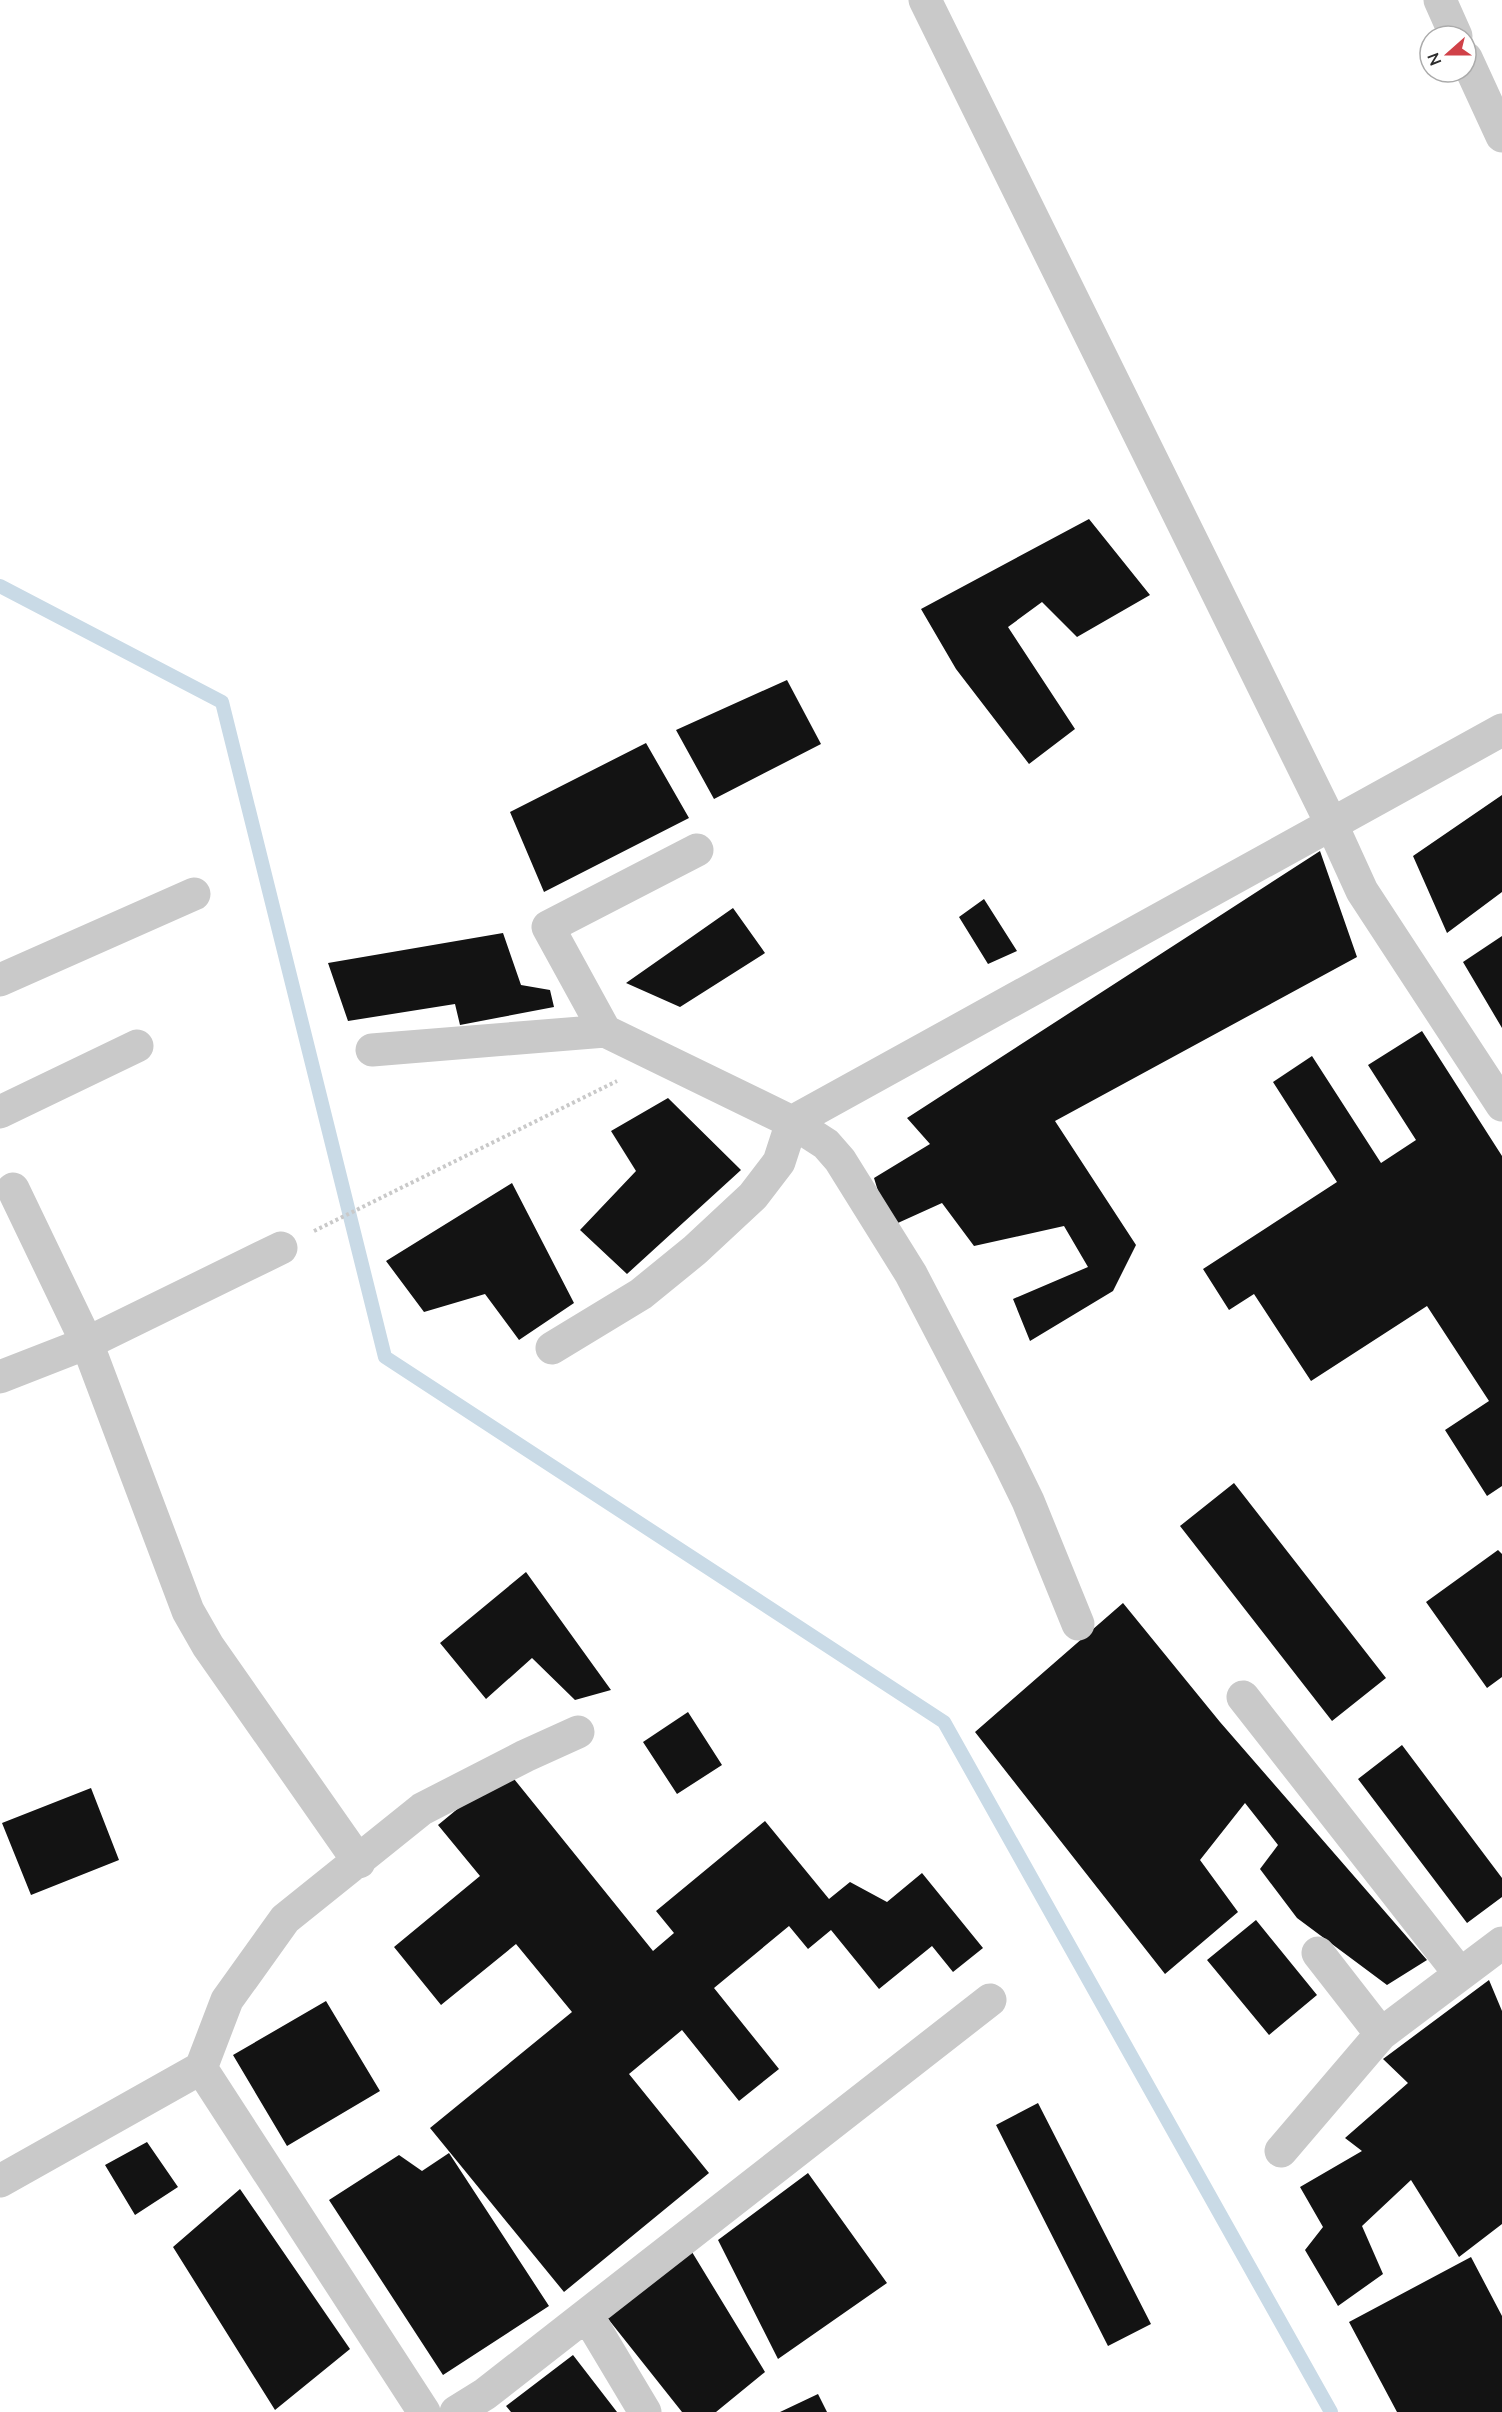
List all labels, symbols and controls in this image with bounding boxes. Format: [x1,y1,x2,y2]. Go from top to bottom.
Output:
north arrow [1418,24,1478,84]
text: N [1423,49,1447,69]

